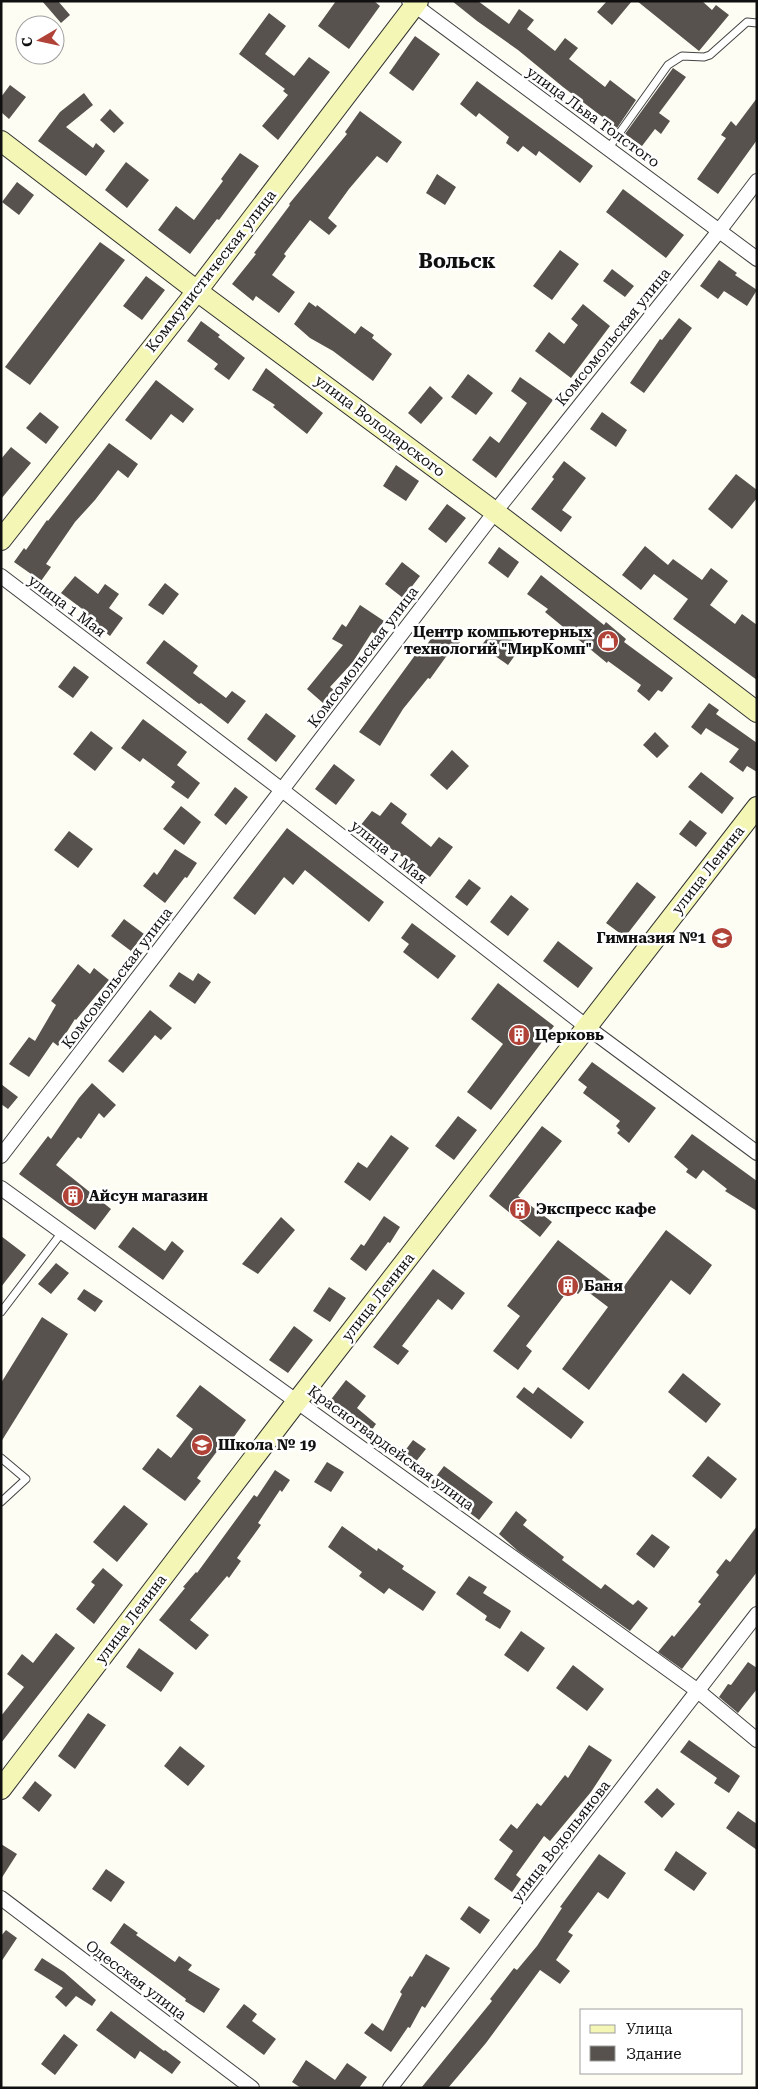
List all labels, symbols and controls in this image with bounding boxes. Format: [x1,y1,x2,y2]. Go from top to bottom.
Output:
north arrow [15,15,65,65]
text: С [18,36,36,48]
street label: улица Льва Толстого [523,63,663,171]
street label: Коммунистическая улица [142,186,280,356]
district label: Вольск [418,249,496,273]
street label: Комсомольская улица [552,264,674,410]
street label: улица Володарского [311,371,449,481]
street label: улица 1 Мая [25,571,109,641]
street label: Комсомольская улица [304,583,422,731]
place label: Центр компьютерных технологий "МирКомп" [404,623,592,658]
shop icon: Центр компьютерных технологий "МирКомп" [596,629,620,653]
street label: улица 1 Мая [347,816,431,888]
street label: улица Ленина [668,822,748,918]
street label: Комсомольская улица [58,904,176,1052]
school or university icon: Гимназия №1 [710,926,734,950]
place label: Гимназия №1 [596,929,707,947]
building icon: Церковь [507,1023,531,1047]
place label: Церковь [535,1026,604,1044]
building icon: Айсун магазин [61,1184,85,1208]
place label: Айсун магазин [89,1187,208,1205]
building icon: Экспресс кафе [508,1197,532,1221]
place label: Экспресс кафе [536,1200,656,1218]
street label: улица Ленина [338,1249,418,1345]
building icon: Баня [556,1274,580,1298]
place label: Баня [584,1277,623,1295]
street label: Красногвардейская улица [304,1382,478,1514]
school or university icon: Школа № 19 [190,1433,214,1457]
place label: Школа № 19 [218,1436,317,1454]
street label: улица Ленина [92,1571,170,1667]
street label: улица Водопьянова [508,1777,614,1905]
street label: Одесская улица [82,1936,190,2024]
legend [580,2009,743,2074]
text: Улица [626,2020,672,2038]
text: Здание [626,2045,682,2063]

